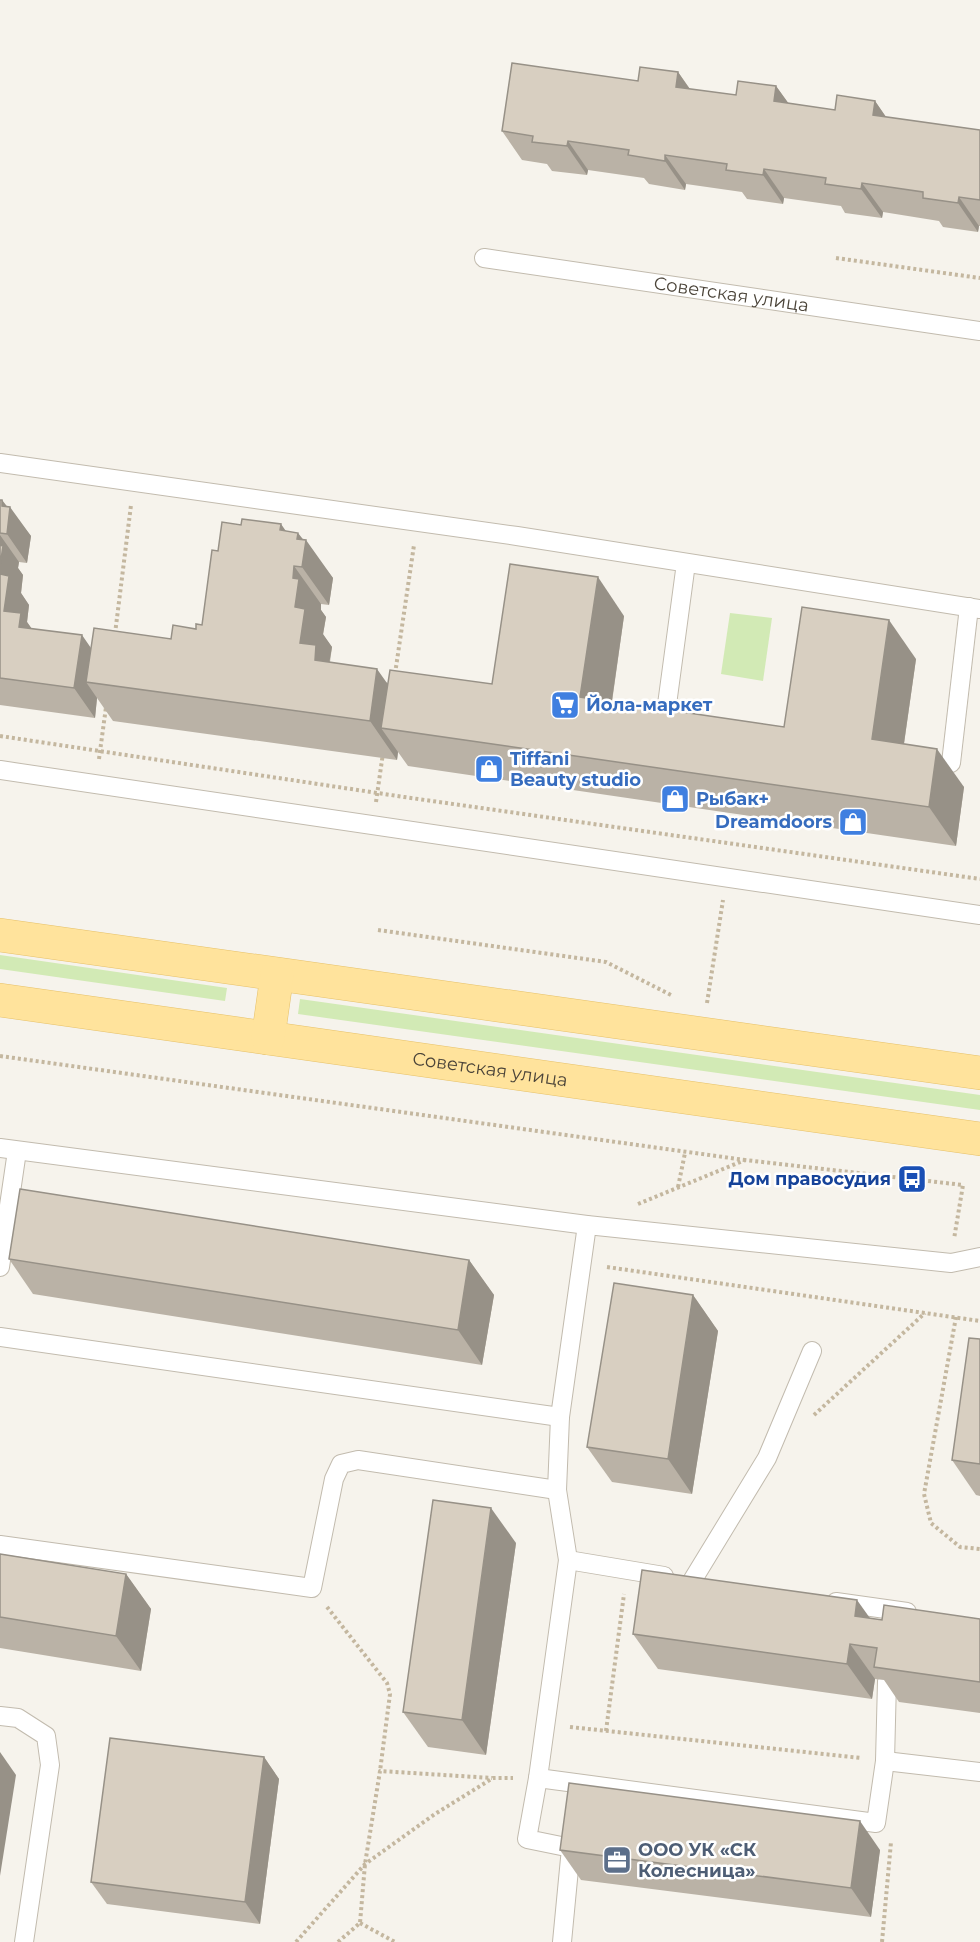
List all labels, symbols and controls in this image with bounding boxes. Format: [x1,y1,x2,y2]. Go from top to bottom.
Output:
street label: Советская улица [652,272,810,317]
supermarket icon: Йола-маркет [549,689,581,721]
place label: Йола-маркет [586,694,713,716]
place label: Tiffani Beauty studio [510,748,641,791]
shop icon: Tiffani Beauty studio [473,753,505,785]
shop icon: Рыбак+ [659,783,691,815]
place label: Рыбак+ [696,788,769,810]
shop icon: Dreamdoors [837,806,869,838]
place label: Dreamdoors [715,811,832,833]
street label: Советская улица [411,1048,569,1091]
bus stop icon: Дом правосудия [896,1163,928,1195]
place label: Дом правосудия [729,1168,891,1190]
place label: ООО УК «СК Колесница» [638,1839,757,1882]
office icon: ООО УК «СК Колесница» [601,1844,633,1876]

